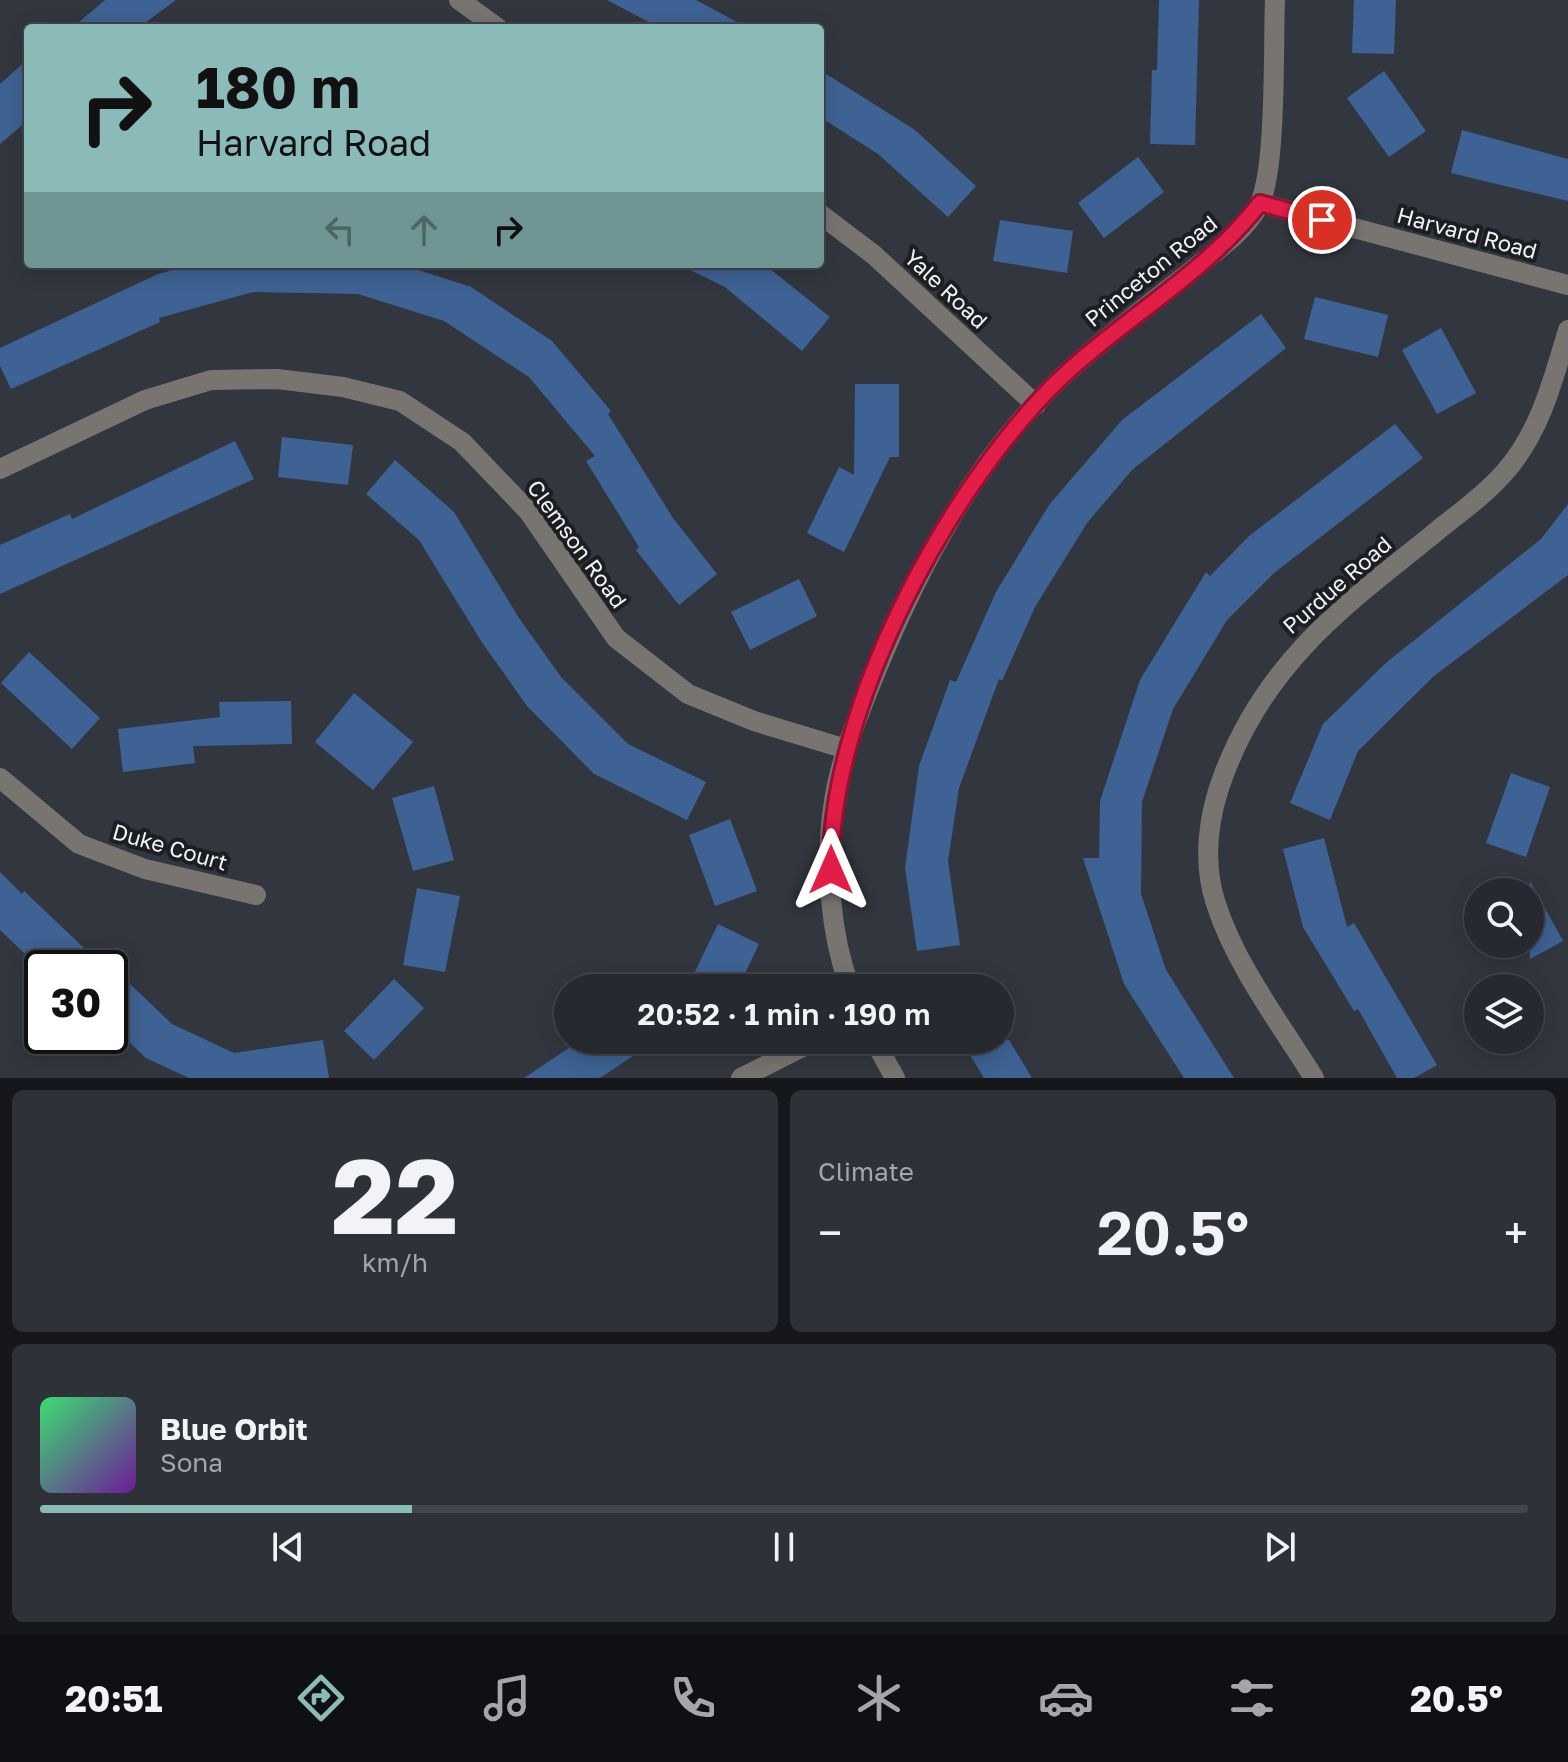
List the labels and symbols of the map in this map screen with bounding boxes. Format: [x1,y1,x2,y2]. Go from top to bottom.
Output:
pin [1288,186,1356,254]
street label: Harvard Road [1394,201,1540,264]
street label: Princeton Road [1079,209,1222,332]
street label: Yale Road [899,243,993,334]
street label: Clemson Road [522,474,633,613]
street label: Purdue Road [1277,530,1397,639]
street label: Duke Court [110,817,231,876]
position arrow [789,828,873,912]
speed limit sign: 30 [24,950,128,1054]

